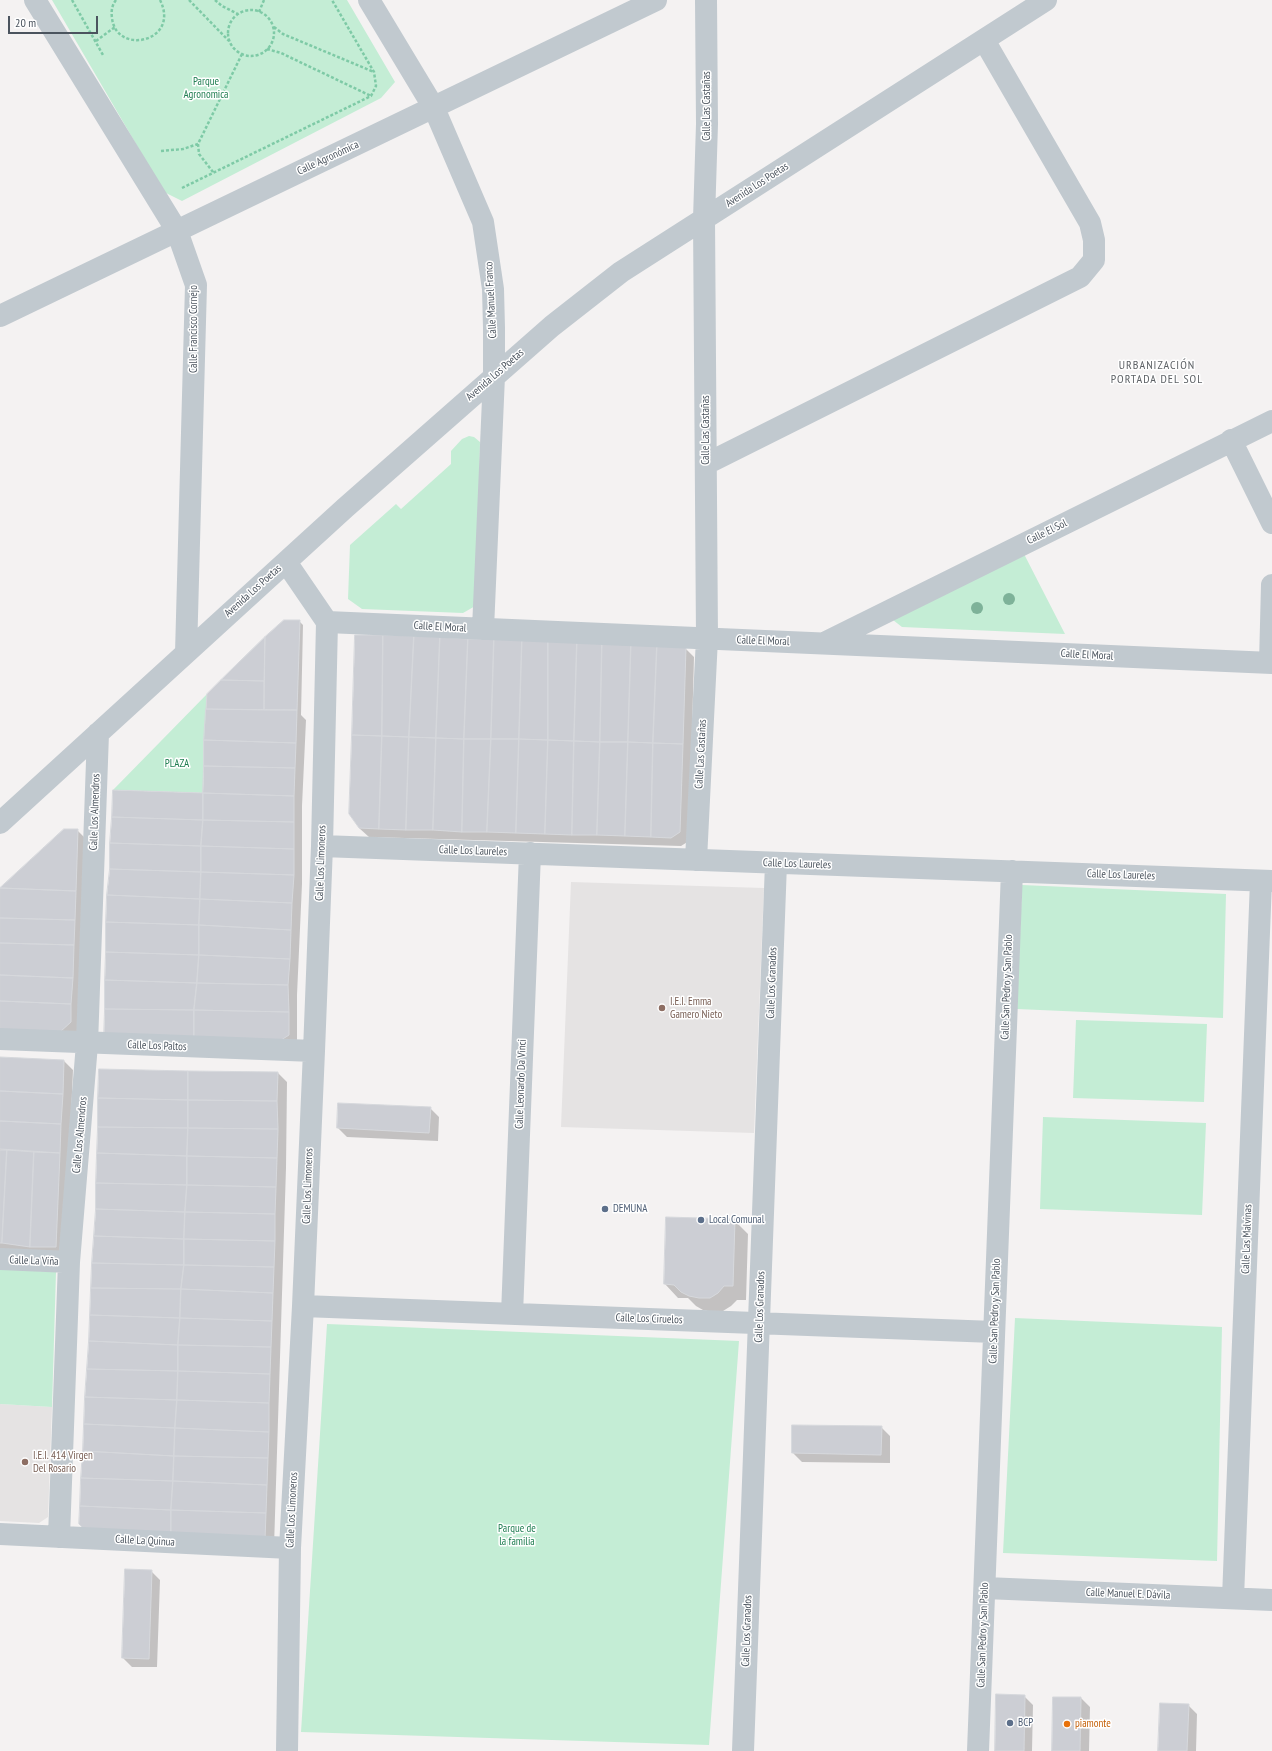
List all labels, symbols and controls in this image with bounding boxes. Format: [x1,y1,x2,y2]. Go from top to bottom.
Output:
scale bar [10,8,100,34]
text: 20 m [15,15,36,30]
street label: Calle Las Castañas [700,71,714,141]
park label: Parque Agronomica [183,75,229,101]
street label: Calle Agronómica [295,138,361,178]
street label: Avenida Los Poetas [723,160,791,210]
street label: Calle Manuel Franco [482,261,500,339]
street label: Calle Francisco Cornejo [187,285,201,373]
street label: Avenida Los Poetas [463,346,527,404]
district label: URBANIZACIÓN PORTADA DEL SOL [1111,359,1203,387]
street label: Calle Las Castañas [699,395,713,465]
street label: Calle El Sol [1025,517,1069,547]
street label: Avenida Los Poetas [222,562,284,620]
street label: Calle El Moral [413,619,467,635]
street label: Calle El Moral [736,633,790,649]
street label: Calle El Moral [1060,647,1114,663]
street label: Calle Las Castañas [693,719,709,789]
park label: PLAZA [165,757,189,771]
street label: Calle Los Almendros [87,773,103,851]
street label: Calle Los Limoneros [313,825,329,901]
street label: Calle Los Laureles [439,843,507,859]
street label: Calle Los Laureles [763,856,831,872]
street label: Calle Los Laureles [1087,867,1155,883]
street label: Calle San Pedro y San Pablo [999,934,1015,1040]
street label: Calle Los Granados [764,947,780,1019]
place label: I.E.I. Emma Gamero Nieto [670,995,722,1021]
marker: I.E.I. Emma Gamero Nieto [657,1003,667,1013]
street label: Calle Los Paltos [127,1038,187,1054]
street label: Calle Leonardo Da Vinci [513,1039,529,1129]
street label: Calle Los Almendros [70,1096,90,1174]
street label: Calle Los Limoneros [300,1148,316,1224]
place label: DEMUNA [613,1202,647,1216]
marker: DEMUNA [600,1204,610,1214]
street label: Calle Las Malvinas [1239,1204,1255,1274]
place label: Local Comunal [709,1213,764,1227]
marker: Local Comunal [696,1215,706,1225]
street label: Calle La Viña [9,1254,59,1268]
street label: Calle San Pedro y San Pablo [987,1258,1003,1364]
street label: Calle Los Granados [752,1271,768,1343]
street label: Calle Los Ciruelos [615,1311,683,1327]
place label: I.E.I. 414 Virgen Del Rosario [33,1449,93,1475]
marker: I.E.I. 414 Virgen Del Rosario [20,1457,30,1467]
street label: Calle Los Limoneros [283,1472,301,1548]
park label: Parque de la familia [498,1522,536,1548]
street label: Calle La Quinua [115,1533,175,1549]
street label: Calle San Pedro y San Pablo [975,1582,991,1688]
street label: Calle Manuel E. Dávila [1086,1586,1170,1602]
street label: Calle Los Granados [739,1595,755,1667]
place label: BCP [1018,1716,1033,1730]
place label: piamonte [1075,1717,1111,1731]
marker: BCP [1005,1718,1015,1728]
marker: piamonte [1062,1719,1072,1729]

